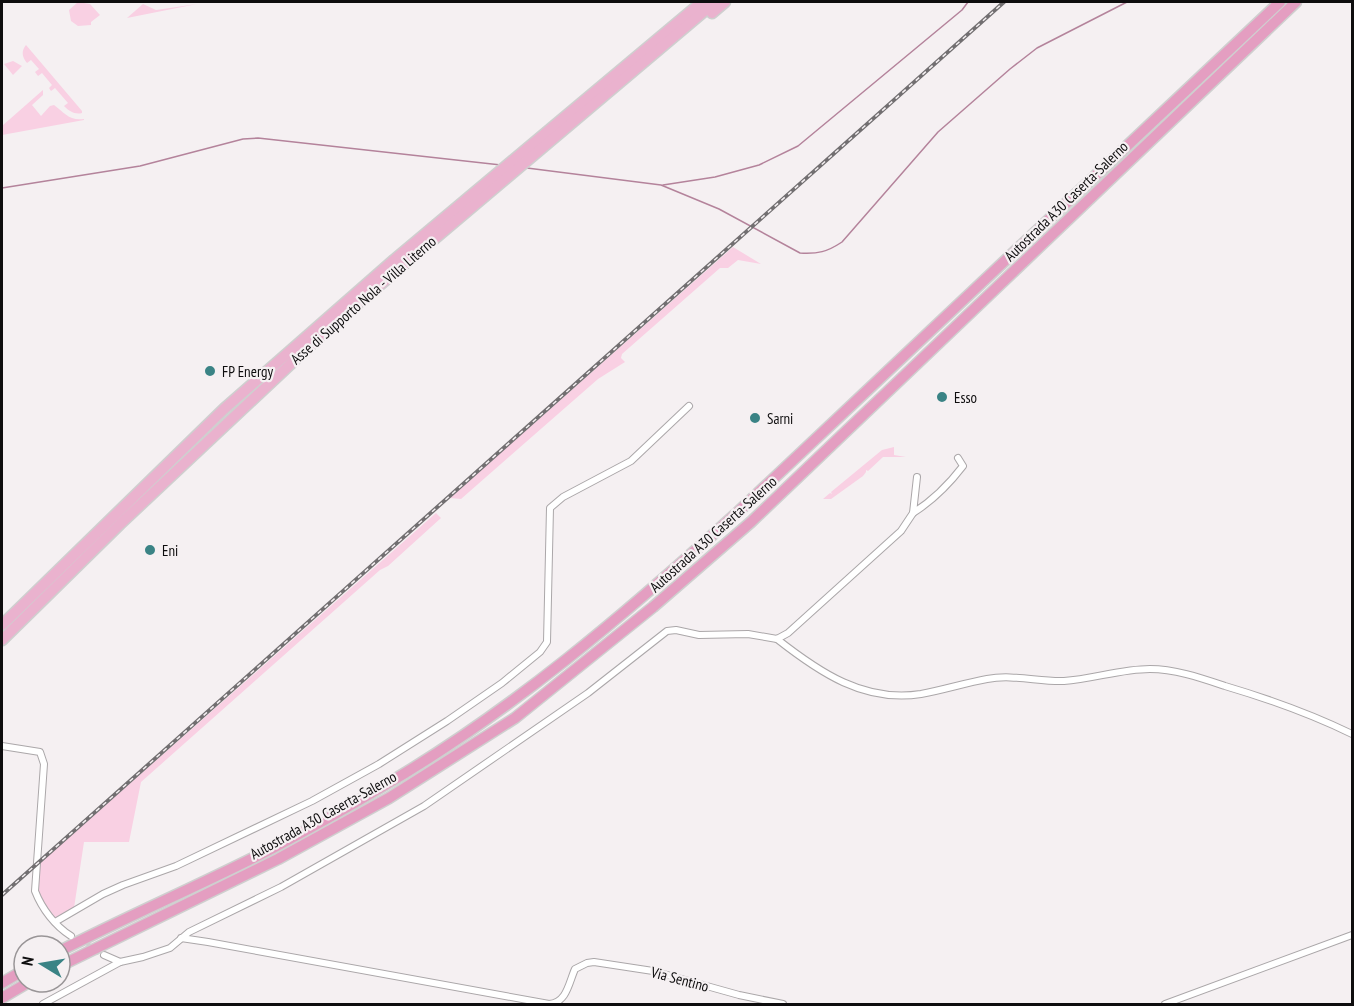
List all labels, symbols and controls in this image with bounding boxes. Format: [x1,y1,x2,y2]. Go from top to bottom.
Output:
street label: Autostrada A30 Caserta-Salerno [1000,137,1132,265]
street label: Asse di Supporto Nola - Villa Literno [286,232,440,368]
place label: FP Energy [222,362,273,381]
marker: FP Energy [203,364,217,378]
place label: Esso [954,388,977,407]
marker: Esso [935,390,949,404]
place label: Sarni [767,409,793,428]
marker: Sarni [748,411,762,425]
street label: Autostrada A30 Caserta-Salerno [645,472,781,596]
place label: Eni [162,541,178,560]
marker: Eni [143,543,157,557]
street label: Autostrada A30 Caserta-Salerno [246,767,400,863]
north arrow [12,934,72,994]
text: N [17,955,38,967]
street label: Via Sentino [648,962,711,996]

